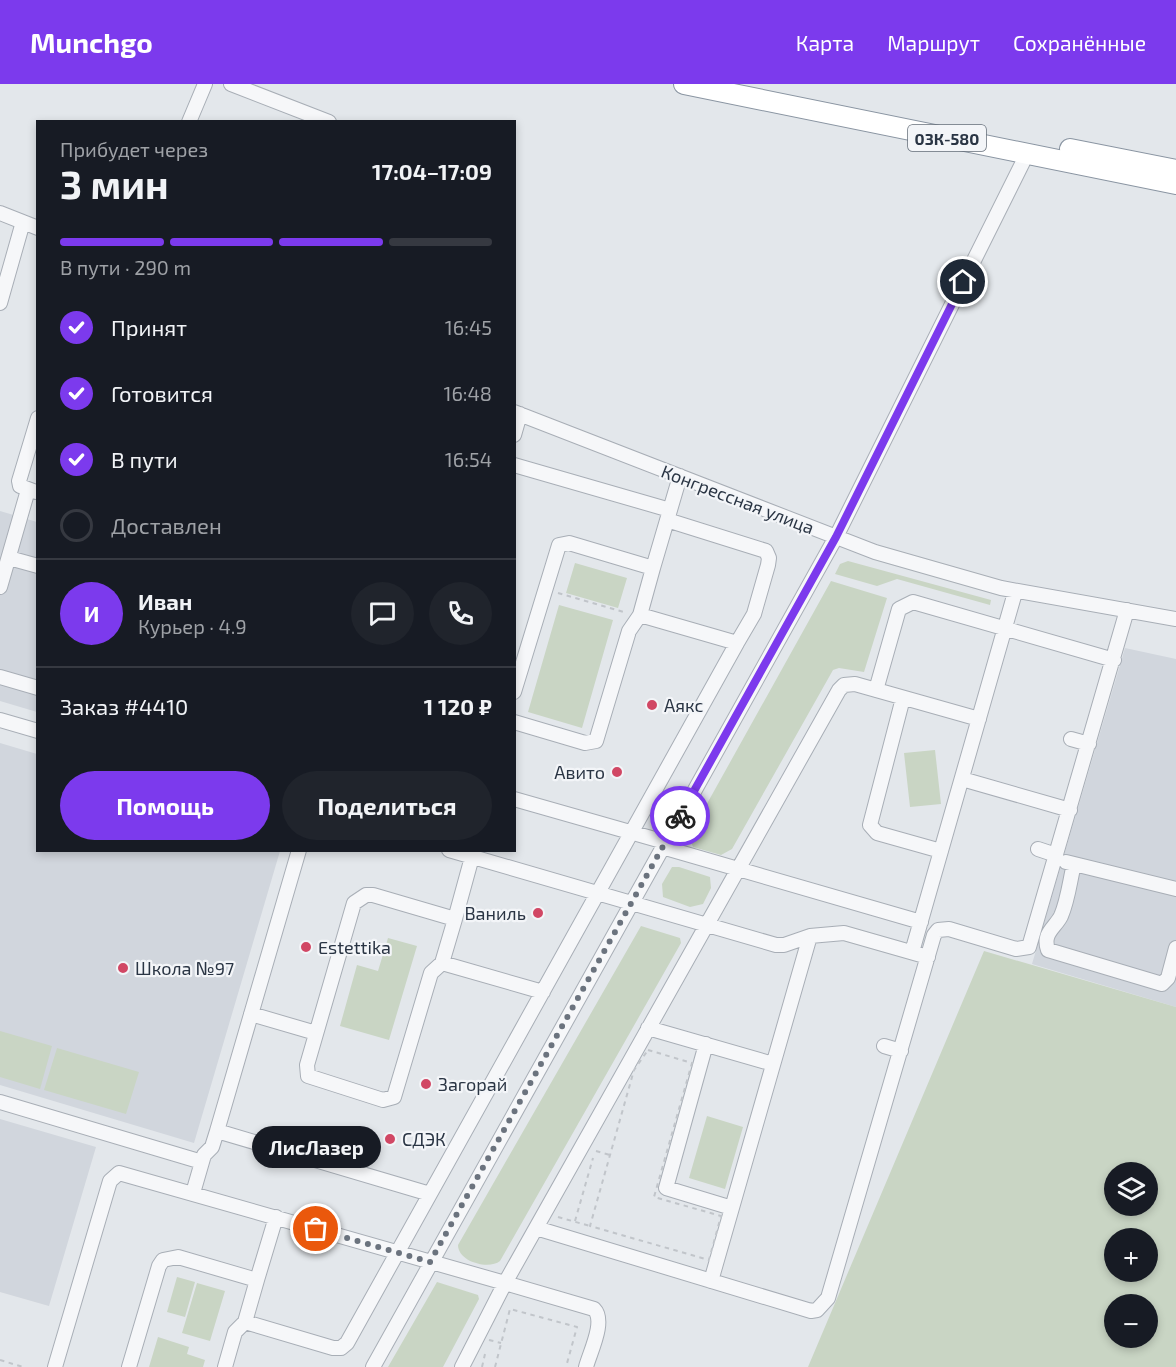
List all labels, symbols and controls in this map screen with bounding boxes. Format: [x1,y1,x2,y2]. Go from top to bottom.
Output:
text: Munchgo [30,25,153,59]
text: Карта [796,30,854,55]
text: Маршрут [887,30,980,55]
text: Сохранённые [1013,30,1146,55]
road number: 03К-580 [908,125,986,151]
text: Прибудет через [60,137,208,161]
text: 17:04–17:09 [372,158,492,184]
text: 3 мин [60,160,169,207]
text: В пути · 290 m [60,255,191,279]
pin [937,256,988,307]
icon: home [946,265,979,298]
icon: check [60,311,93,344]
text: Принят [111,314,187,340]
text: 16:45 [445,315,492,339]
icon: check [60,377,93,410]
text: Готовится [111,380,213,406]
text: 16:48 [443,381,492,405]
icon: check [60,443,93,476]
text: В пути [111,446,178,472]
text: 16:54 [445,447,492,471]
street label: Конгрессная улица [658,460,818,538]
text: Доставлен [111,512,222,538]
button: chat [351,582,414,645]
button: phone [429,582,492,645]
text: Иван [138,588,192,614]
text: И [84,600,99,626]
text: Курьер · 4.9 [138,614,247,638]
text: Заказ #4410 [60,693,188,719]
text: 1 120 ₽ [424,693,492,719]
place label: Аякс [664,694,704,716]
marker: Аякс [645,698,659,712]
place label: Авито [554,761,605,783]
marker: Авито [610,765,624,779]
button: Помощь [60,771,270,840]
button: Поделиться [282,771,492,840]
courier [650,786,710,846]
icon: bike [664,800,697,833]
place label: Ваниль [464,902,526,924]
marker: Ваниль [531,906,545,920]
place label: Estettika [318,936,391,958]
marker: Estettika [299,940,313,954]
place label: Школа №97 [135,957,234,979]
marker: Школа №97 [116,961,130,975]
place label: Загорай [438,1073,507,1095]
marker: Загорай [419,1077,433,1091]
callout: ЛисЛазер [252,1127,380,1169]
place label: СДЭК [402,1128,446,1150]
marker: СДЭК [383,1132,397,1146]
text: ЛисЛазер [269,1135,364,1159]
map controls [1104,1162,1158,1348]
button: layers [1104,1162,1158,1216]
pin [290,1203,341,1254]
icon: bag [299,1212,332,1245]
button: + [1104,1228,1158,1282]
button: − [1104,1294,1158,1348]

